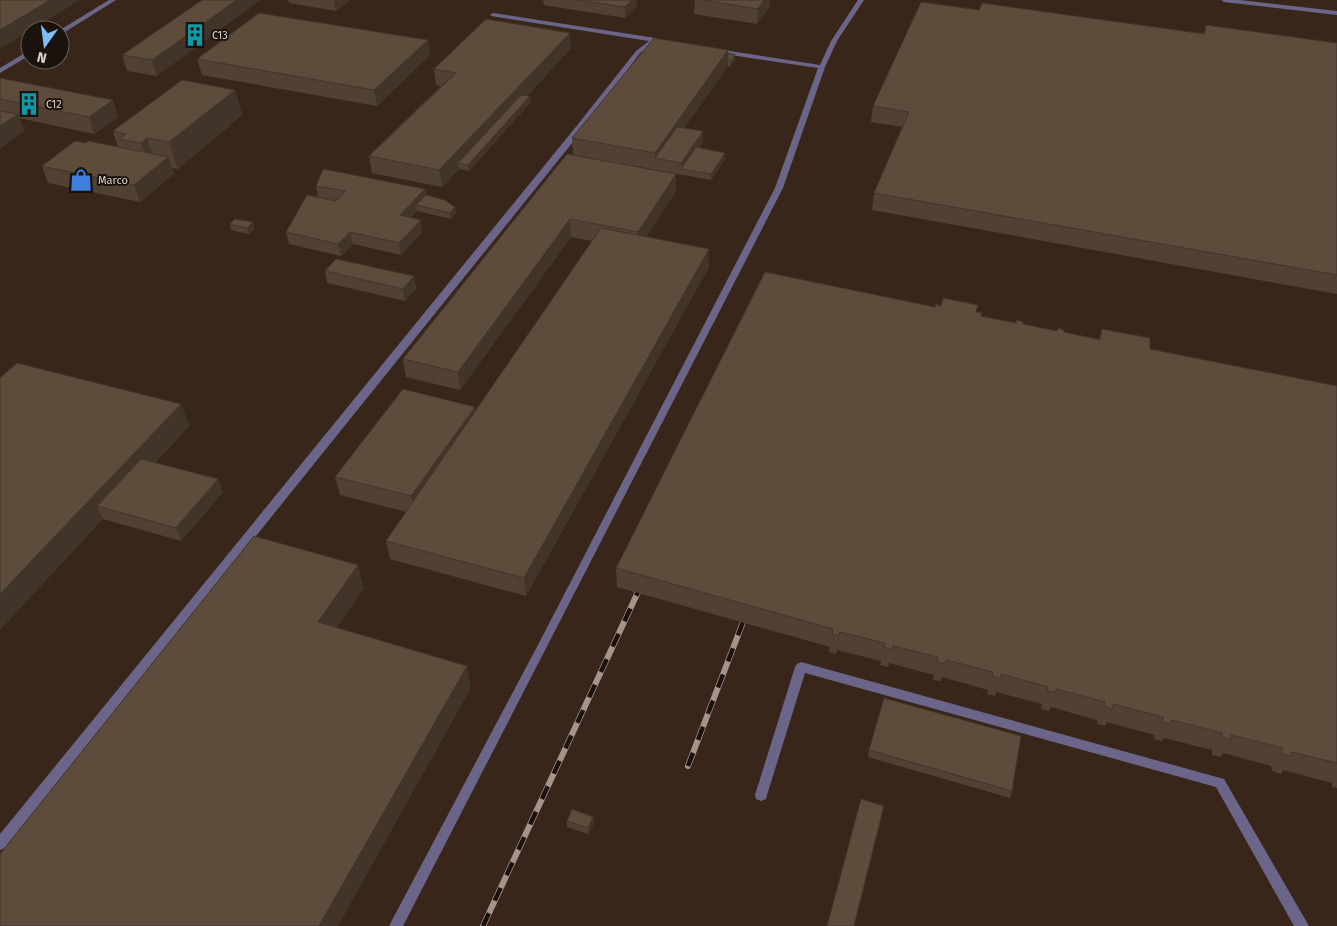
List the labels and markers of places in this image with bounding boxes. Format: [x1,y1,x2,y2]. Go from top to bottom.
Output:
building icon: C13 [182,22,208,48]
place label: C13 [212,29,228,42]
building icon: C12 [16,91,42,117]
place label: C12 [46,98,62,111]
shop icon: Marco [68,167,94,193]
place label: Marco [98,174,128,187]

